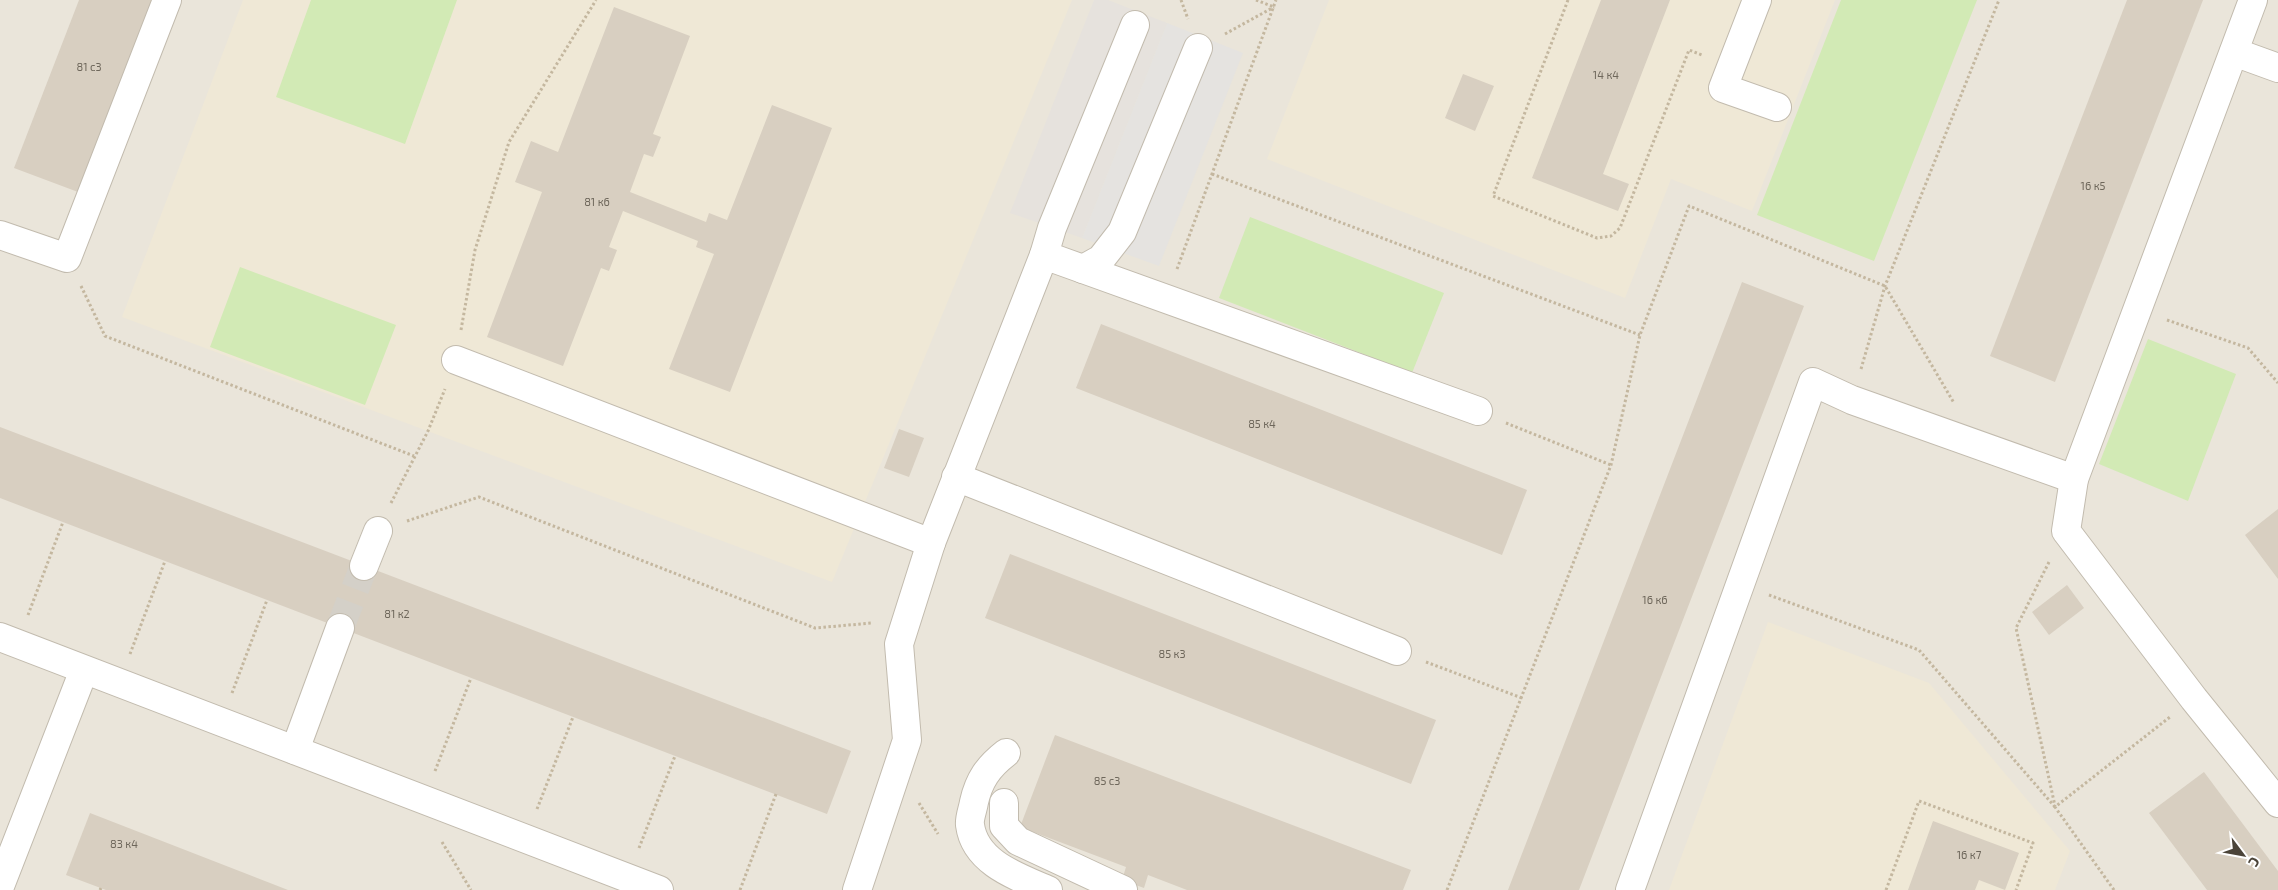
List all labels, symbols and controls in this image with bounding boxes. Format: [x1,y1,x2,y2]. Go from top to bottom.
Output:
house number: 81 с3 [76,60,102,73]
house number: 14 к4 [1593,68,1619,81]
house number: 16 к5 [2081,179,2106,192]
house number: 81 к6 [584,195,610,208]
house number: 85 к4 [1248,417,1276,430]
house number: 16 к6 [1642,593,1668,606]
house number: 81 к2 [384,607,410,620]
house number: 85 к3 [1158,647,1186,660]
house number: 85 с3 [1094,774,1120,787]
north arrow [2218,830,2268,880]
house number: 83 к4 [110,837,138,850]
house number: 16 к7 [1957,848,1982,861]
text: С [2245,854,2264,870]

